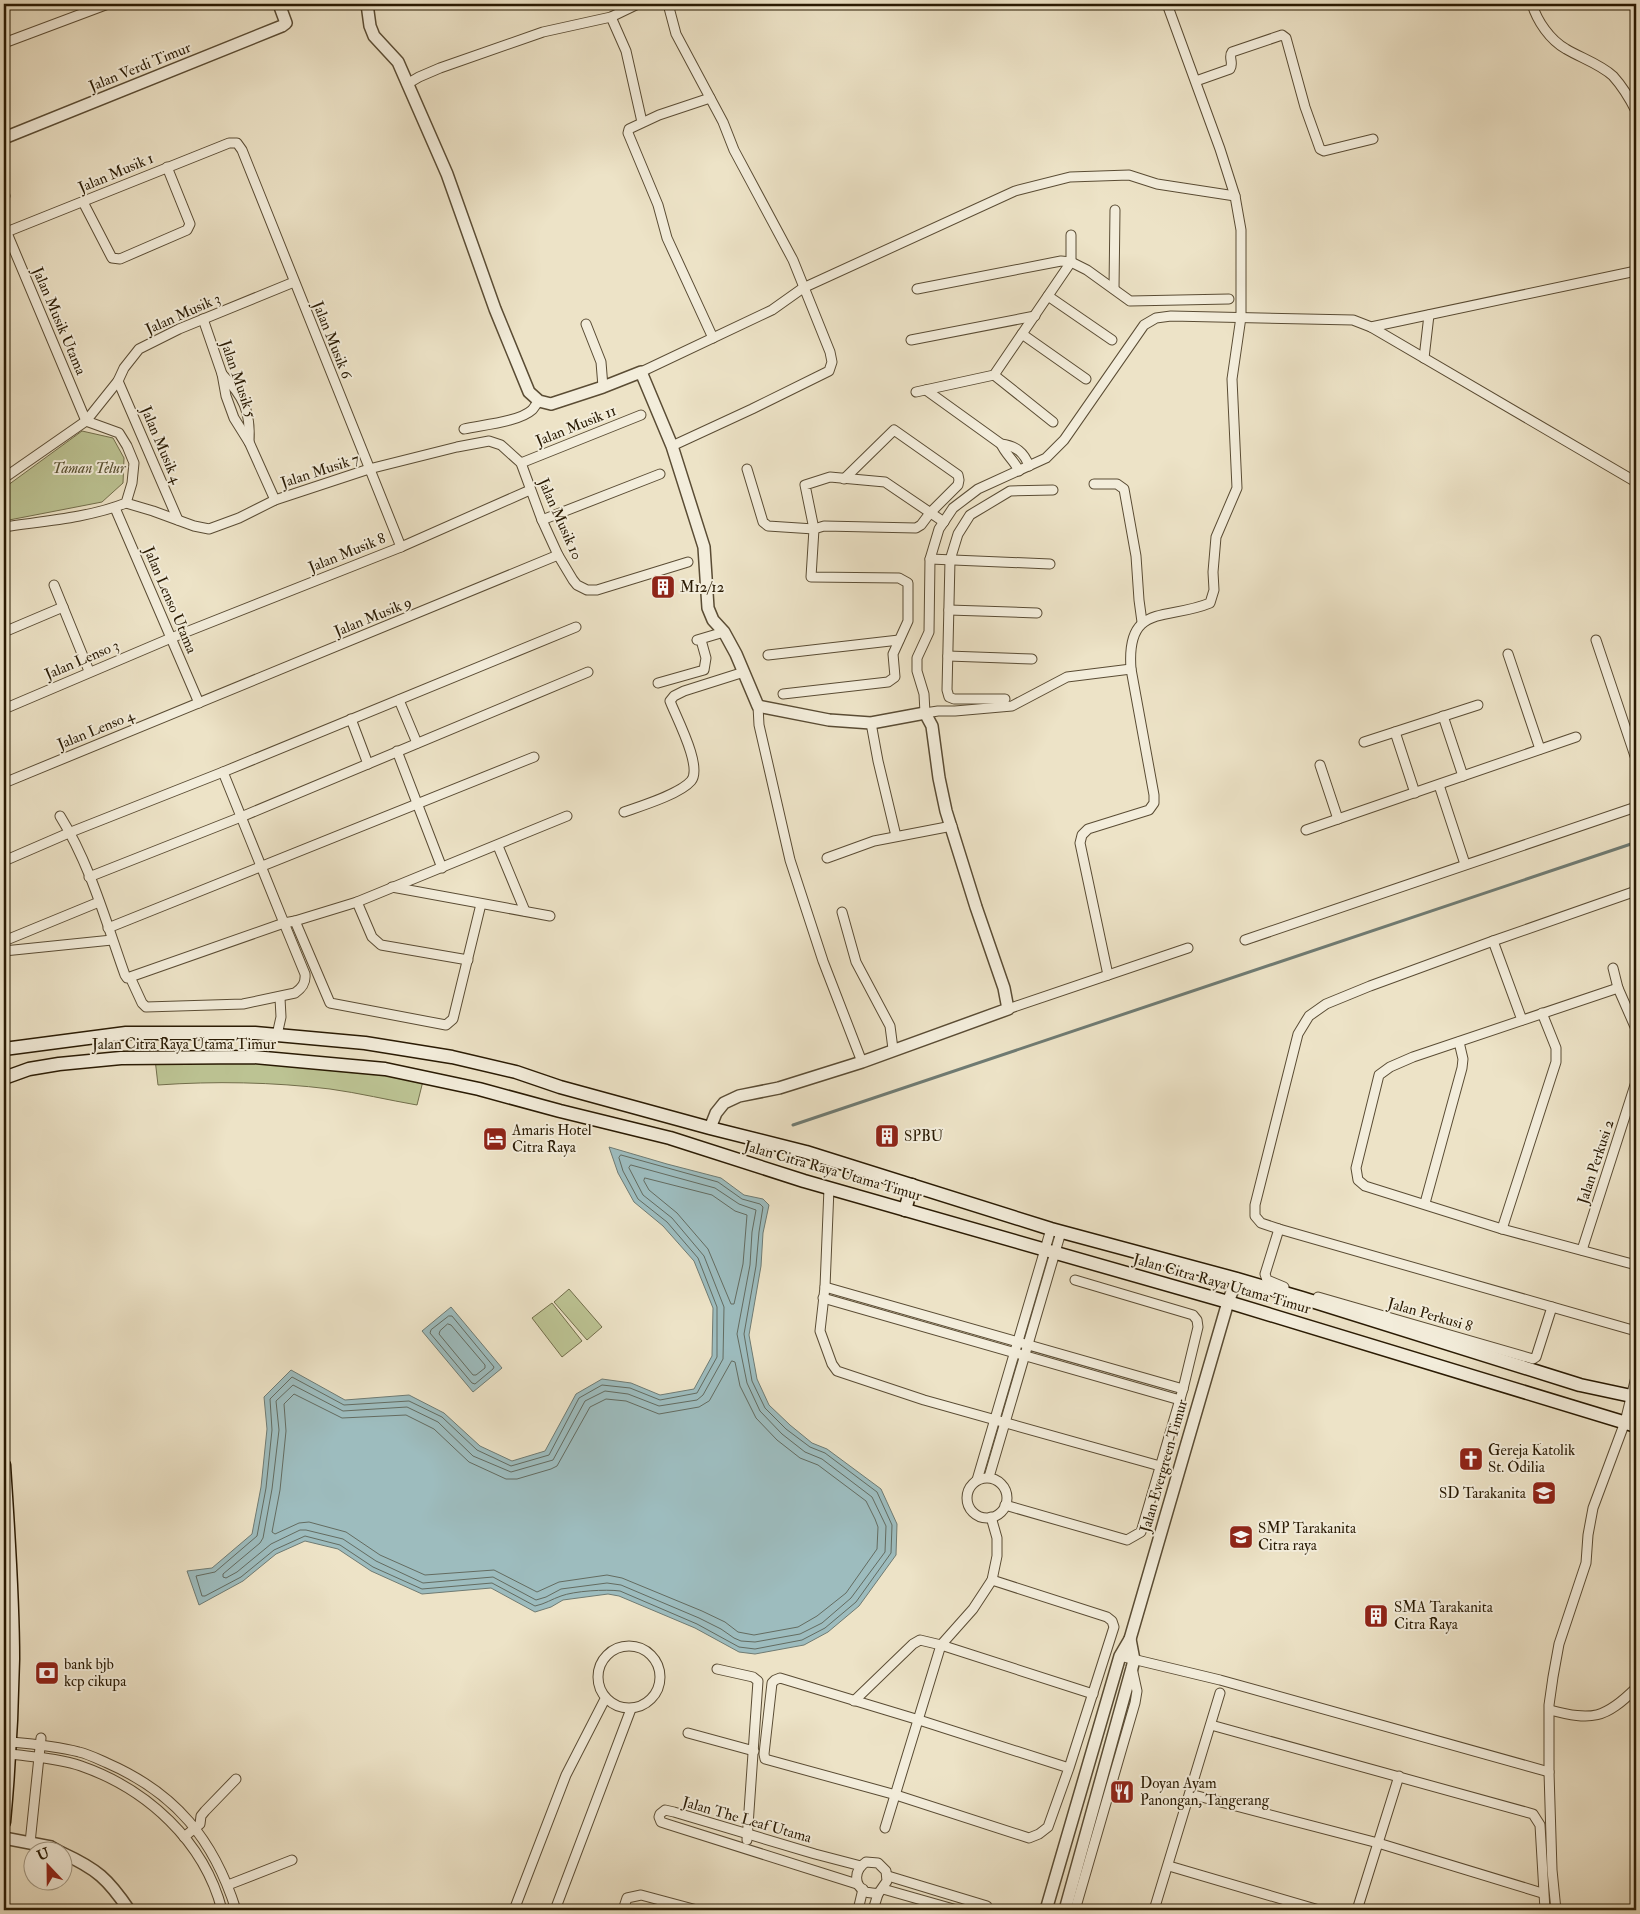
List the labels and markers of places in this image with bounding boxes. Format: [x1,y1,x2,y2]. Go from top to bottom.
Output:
building icon: M12/12 [650,574,676,600]
place label: M12/12 [680,578,725,597]
place label: Amaris Hotel Citra Raya [511,1121,592,1157]
building icon: SPBU [874,1123,900,1149]
hotel icon: Amaris Hotel Citra Raya [482,1126,508,1152]
place label: SPBU [904,1127,944,1146]
place label: Gereja Katolik St. Odilia [1488,1441,1575,1477]
church icon: Gereja Katolik St. Odilia [1458,1446,1484,1472]
school or university icon: SD Tarakanita [1531,1480,1557,1506]
place label: SD Tarakanita [1439,1484,1527,1503]
place label: SMP Tarakanita Citra raya [1258,1519,1357,1555]
school or university icon: SMP Tarakanita Citra raya [1228,1524,1254,1550]
place label: SMA Tarakanita Citra Raya [1394,1598,1494,1634]
building icon: SMA Tarakanita Citra Raya [1363,1603,1389,1629]
place label: bank bjb kcp cikupa [64,1655,127,1692]
bank icon: bank bjb kcp cikupa [34,1660,60,1686]
place label: Doyan Ayam Panongan, Tangerang [1140,1774,1270,1810]
restaurant icon: Doyan Ayam Panongan, Tangerang [1109,1779,1135,1805]

